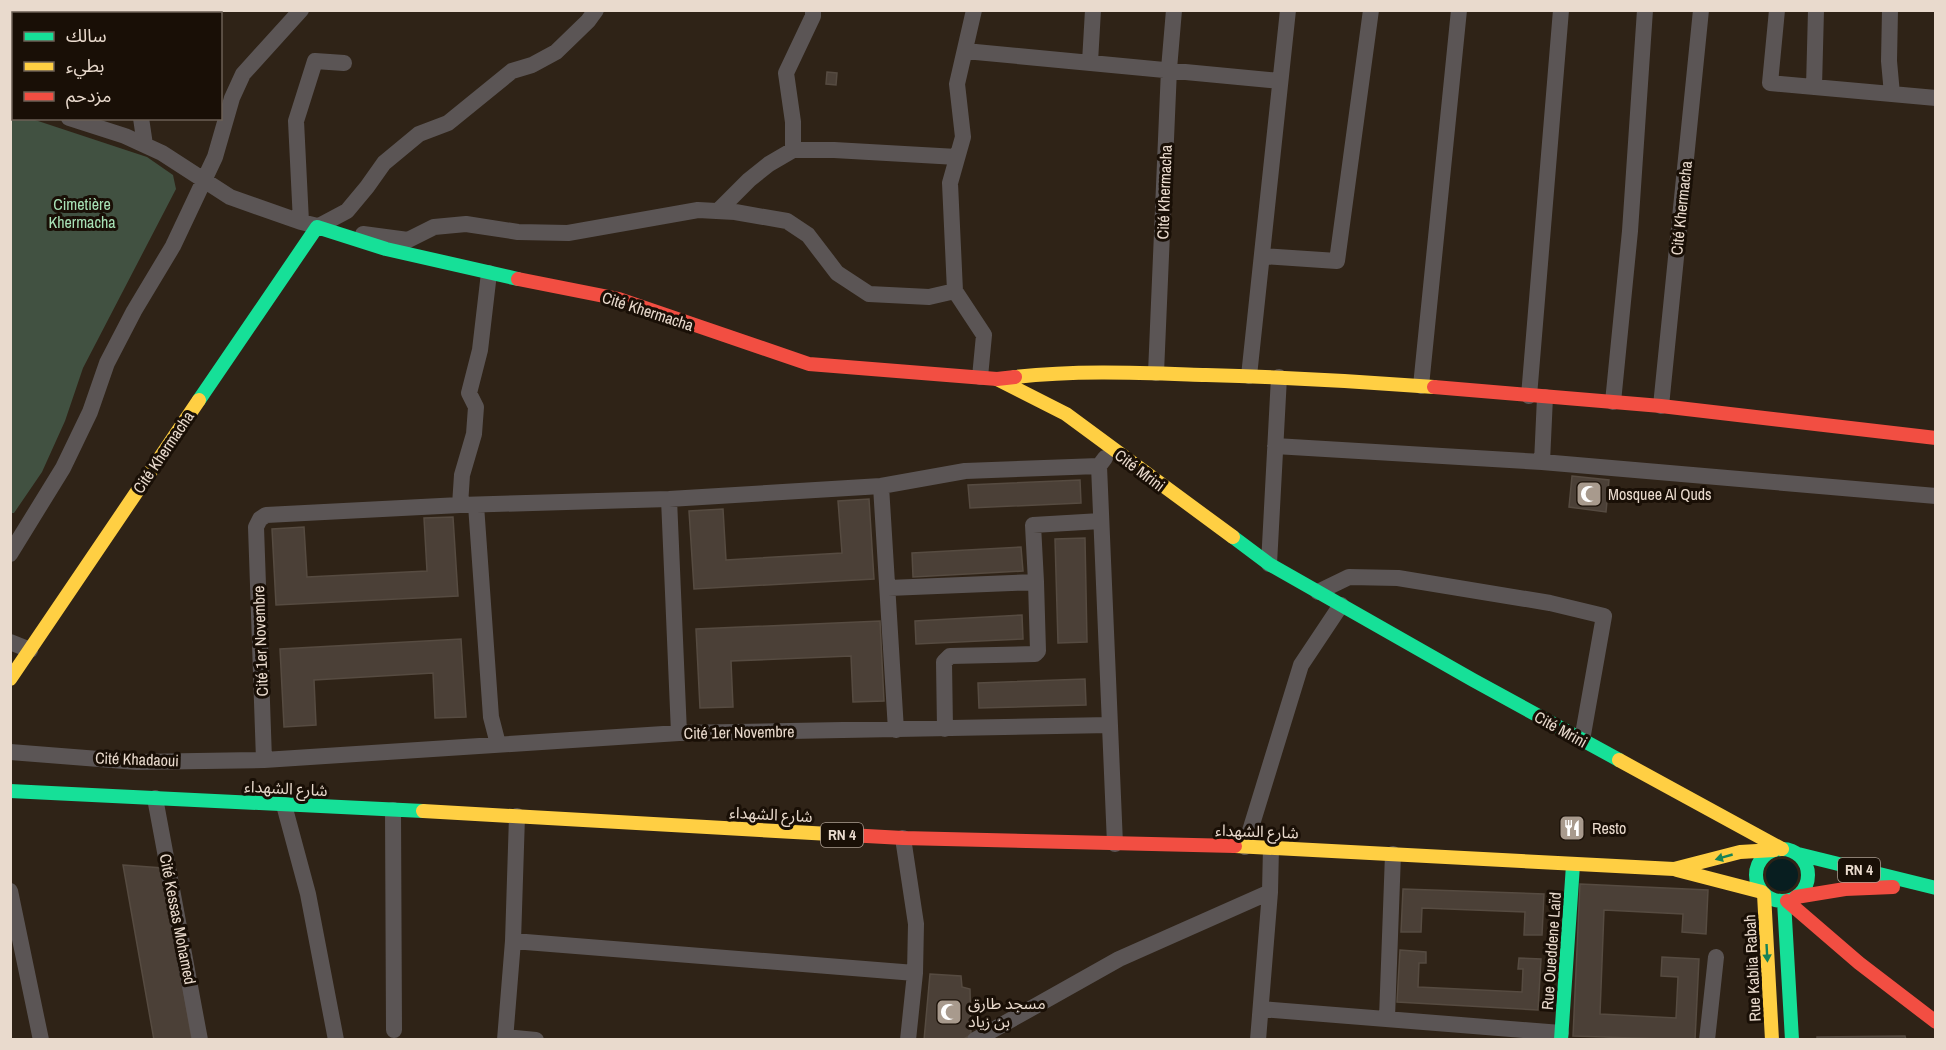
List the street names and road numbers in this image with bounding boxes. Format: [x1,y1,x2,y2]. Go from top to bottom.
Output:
street label: Cité Khermacha [1151,144,1177,240]
street label: Cité Khermacha [1665,159,1697,256]
street label: Cité Khermacha [600,286,697,336]
street label: Cité Khermacha [127,406,199,497]
street label: Cité Mrini [1110,444,1170,496]
street label: Cité 1er Novembre [247,585,273,697]
street label: Cité Mrini [1530,705,1592,753]
street label: Cité 1er Novembre [683,720,795,744]
street label: Cité Khadaoui [95,747,179,771]
street label: شارع الشهداء [244,775,328,803]
street label: شارع الشهداء [729,801,813,829]
street label: شارع الشهداء [1215,819,1299,845]
road number: RN 4 [821,823,863,847]
street label: Cité Kessas Mohamed [155,852,201,986]
road number: RN 4 [1838,858,1880,882]
street label: Rue Oueddene Laïd [1536,891,1566,1011]
street label: Rue Kablia Rabah [1738,914,1766,1022]

